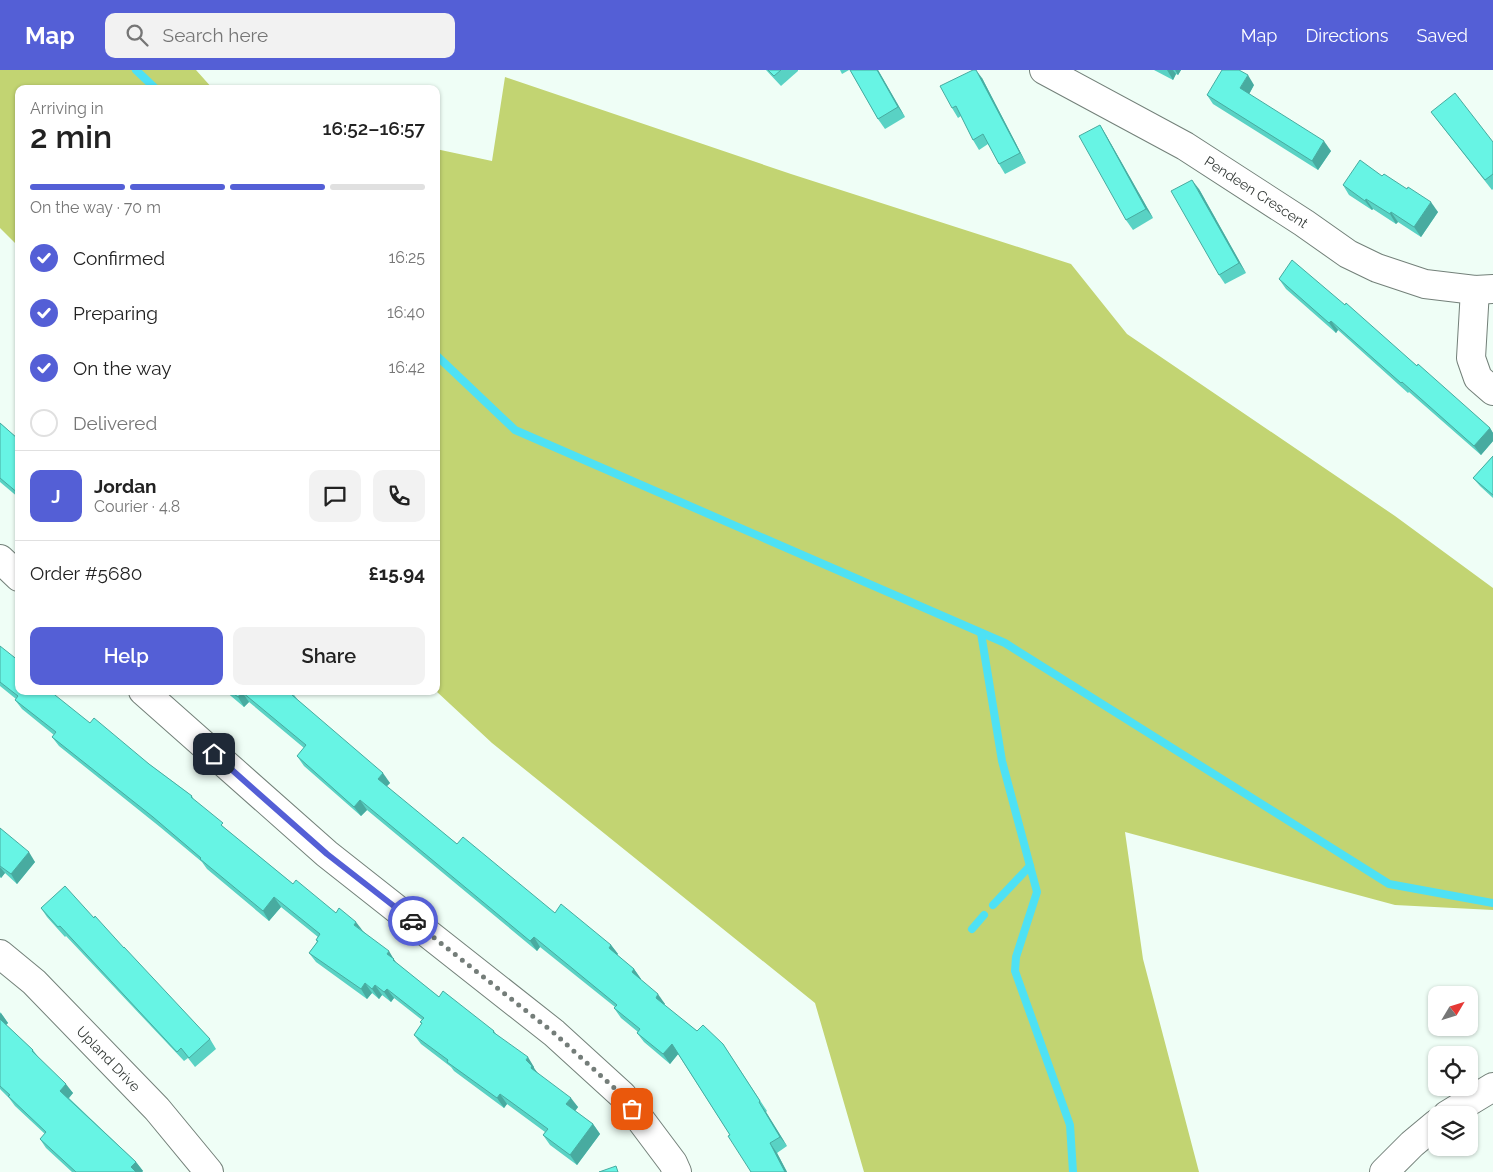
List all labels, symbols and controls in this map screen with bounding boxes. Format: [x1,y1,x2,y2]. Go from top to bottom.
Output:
search box [105,13,455,58]
text: Map [25,21,75,50]
icon: search [123,21,151,49]
text: Search here [163,24,268,46]
text: Map [1241,25,1277,46]
text: Directions [1305,25,1389,46]
text: Saved [1417,25,1468,46]
text: Arriving in [30,99,104,118]
text: 16:52–16:57 [323,117,425,139]
text: 2 min [30,118,112,155]
street label: Pendeen Crescent [1202,153,1311,231]
text: On the way · 70 m [30,198,161,217]
icon: check [30,244,58,272]
text: Confirmed [73,247,165,269]
text: 16:25 [388,248,425,267]
icon: check [30,299,58,327]
text: Preparing [73,302,158,324]
text: 16:40 [387,303,425,322]
icon: check [30,354,58,382]
text: On the way [73,357,172,379]
text: 16:42 [388,358,425,377]
text: Delivered [73,412,157,434]
button: chat [309,470,361,522]
button: phone [373,470,425,522]
text: Jordan [94,475,157,497]
text: J [51,485,61,507]
text: Courier · 4.8 [94,497,180,516]
text: Order #5680 [30,562,142,584]
text: £15.94 [368,562,425,584]
button: Help [30,627,223,685]
button: Share [233,627,425,685]
pin [193,733,235,775]
icon: home [200,740,228,768]
courier [388,896,438,946]
icon: car [399,907,427,935]
north arrow [1428,986,1478,1036]
map controls [1428,986,1478,1156]
street label: Upland Drive [73,1023,144,1095]
button: locate [1428,1046,1478,1096]
pin [611,1088,653,1130]
icon: bag [618,1095,646,1123]
button: layers [1428,1106,1478,1156]

